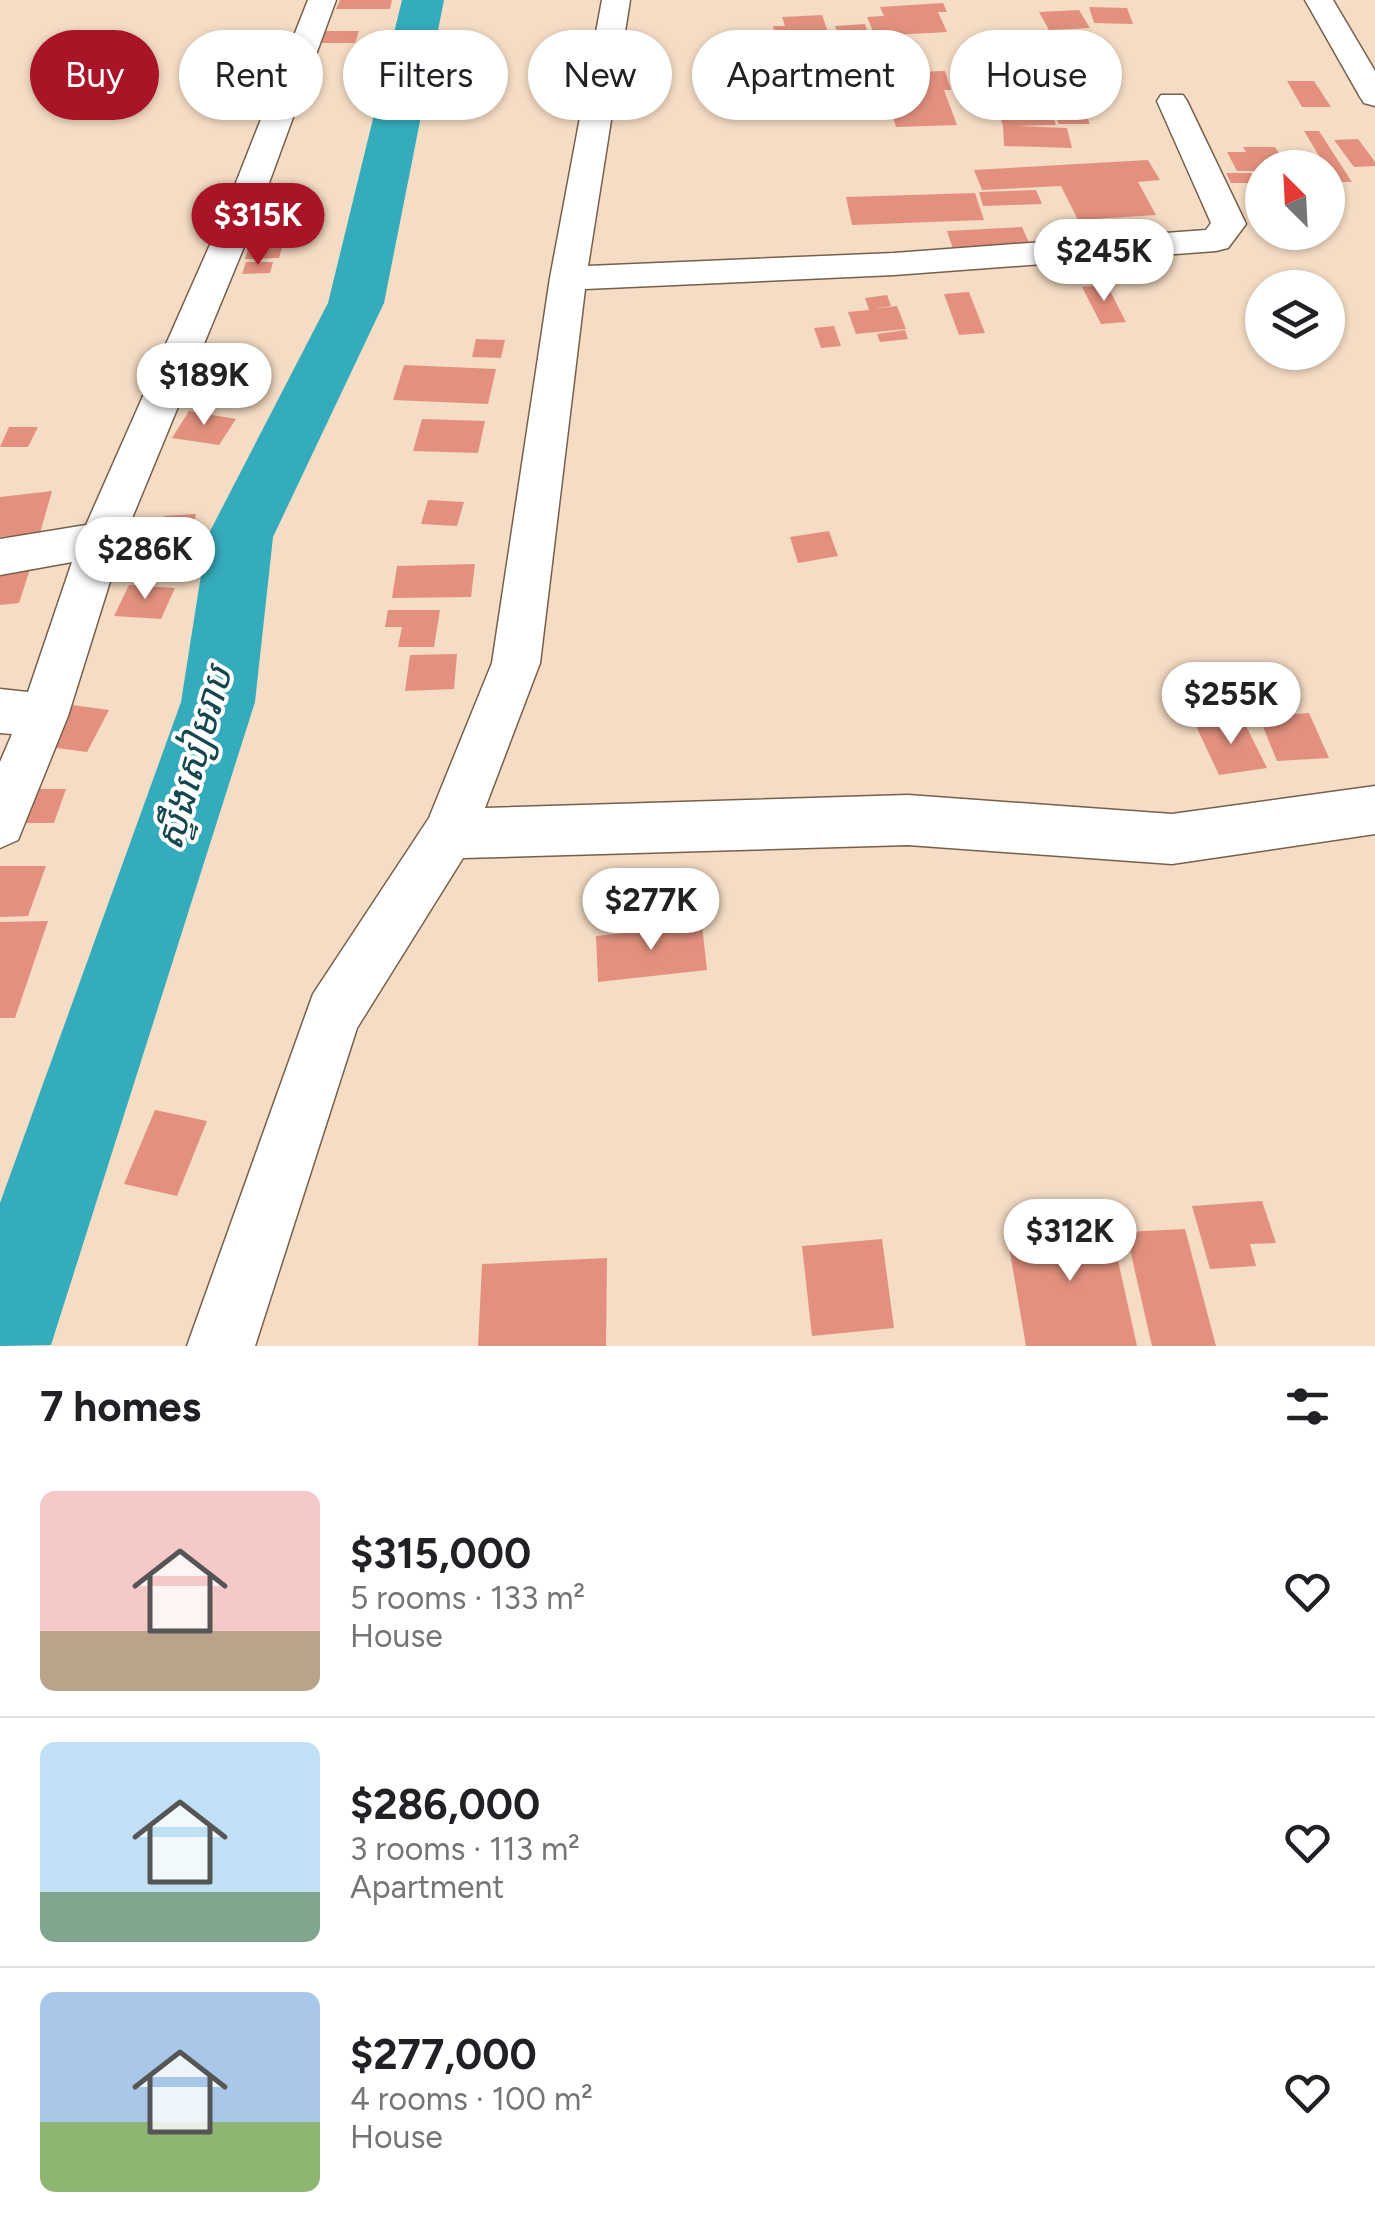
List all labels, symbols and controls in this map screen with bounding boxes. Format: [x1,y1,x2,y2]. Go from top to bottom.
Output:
chip: Buy [30,30,159,120]
chip: Rent [179,30,323,120]
chip: Filters [343,30,508,120]
chip: New [528,30,672,120]
chip: Apartment [692,30,930,120]
chip: House [950,30,1122,120]
north arrow [1245,150,1345,250]
map controls [1245,150,1345,370]
pin: $315K [188,183,328,268]
text: $315K [214,196,302,234]
pin: $245K [1034,219,1174,304]
text: $245K [1056,232,1152,270]
button: layers [1245,270,1345,370]
pin: $189K [134,343,274,428]
text: $189K [159,356,249,394]
pin: $286K [75,517,215,602]
text: $286K [97,530,193,568]
water label: ស្ទឹងសៀមរាប [145,658,244,855]
pin: $255K [1161,662,1301,747]
text: $255K [1184,675,1278,713]
pin: $277K [581,868,721,953]
text: $277K [604,881,698,919]
pin: $312K [1000,1199,1140,1284]
text: $312K [1026,1212,1114,1250]
icon: filters [1280,1379,1335,1434]
text: 7 homes [40,1381,201,1432]
text: $315,000 [350,1528,531,1579]
icon: home [120,1531,240,1651]
icon: heart [1280,1564,1335,1619]
text: 5 rooms · 133 m² [350,1579,585,1617]
text: House [350,1617,443,1655]
text: $286,000 [350,1779,540,1830]
icon: home [120,1782,240,1902]
icon: heart [1280,1815,1335,1870]
text: 3 rooms · 113 m² [350,1830,580,1868]
text: Apartment [350,1868,504,1906]
text: $277,000 [350,2029,537,2080]
icon: home [120,2032,240,2152]
icon: heart [1280,2065,1335,2120]
text: 4 rooms · 100 m² [350,2080,593,2118]
text: House [350,2118,443,2156]

